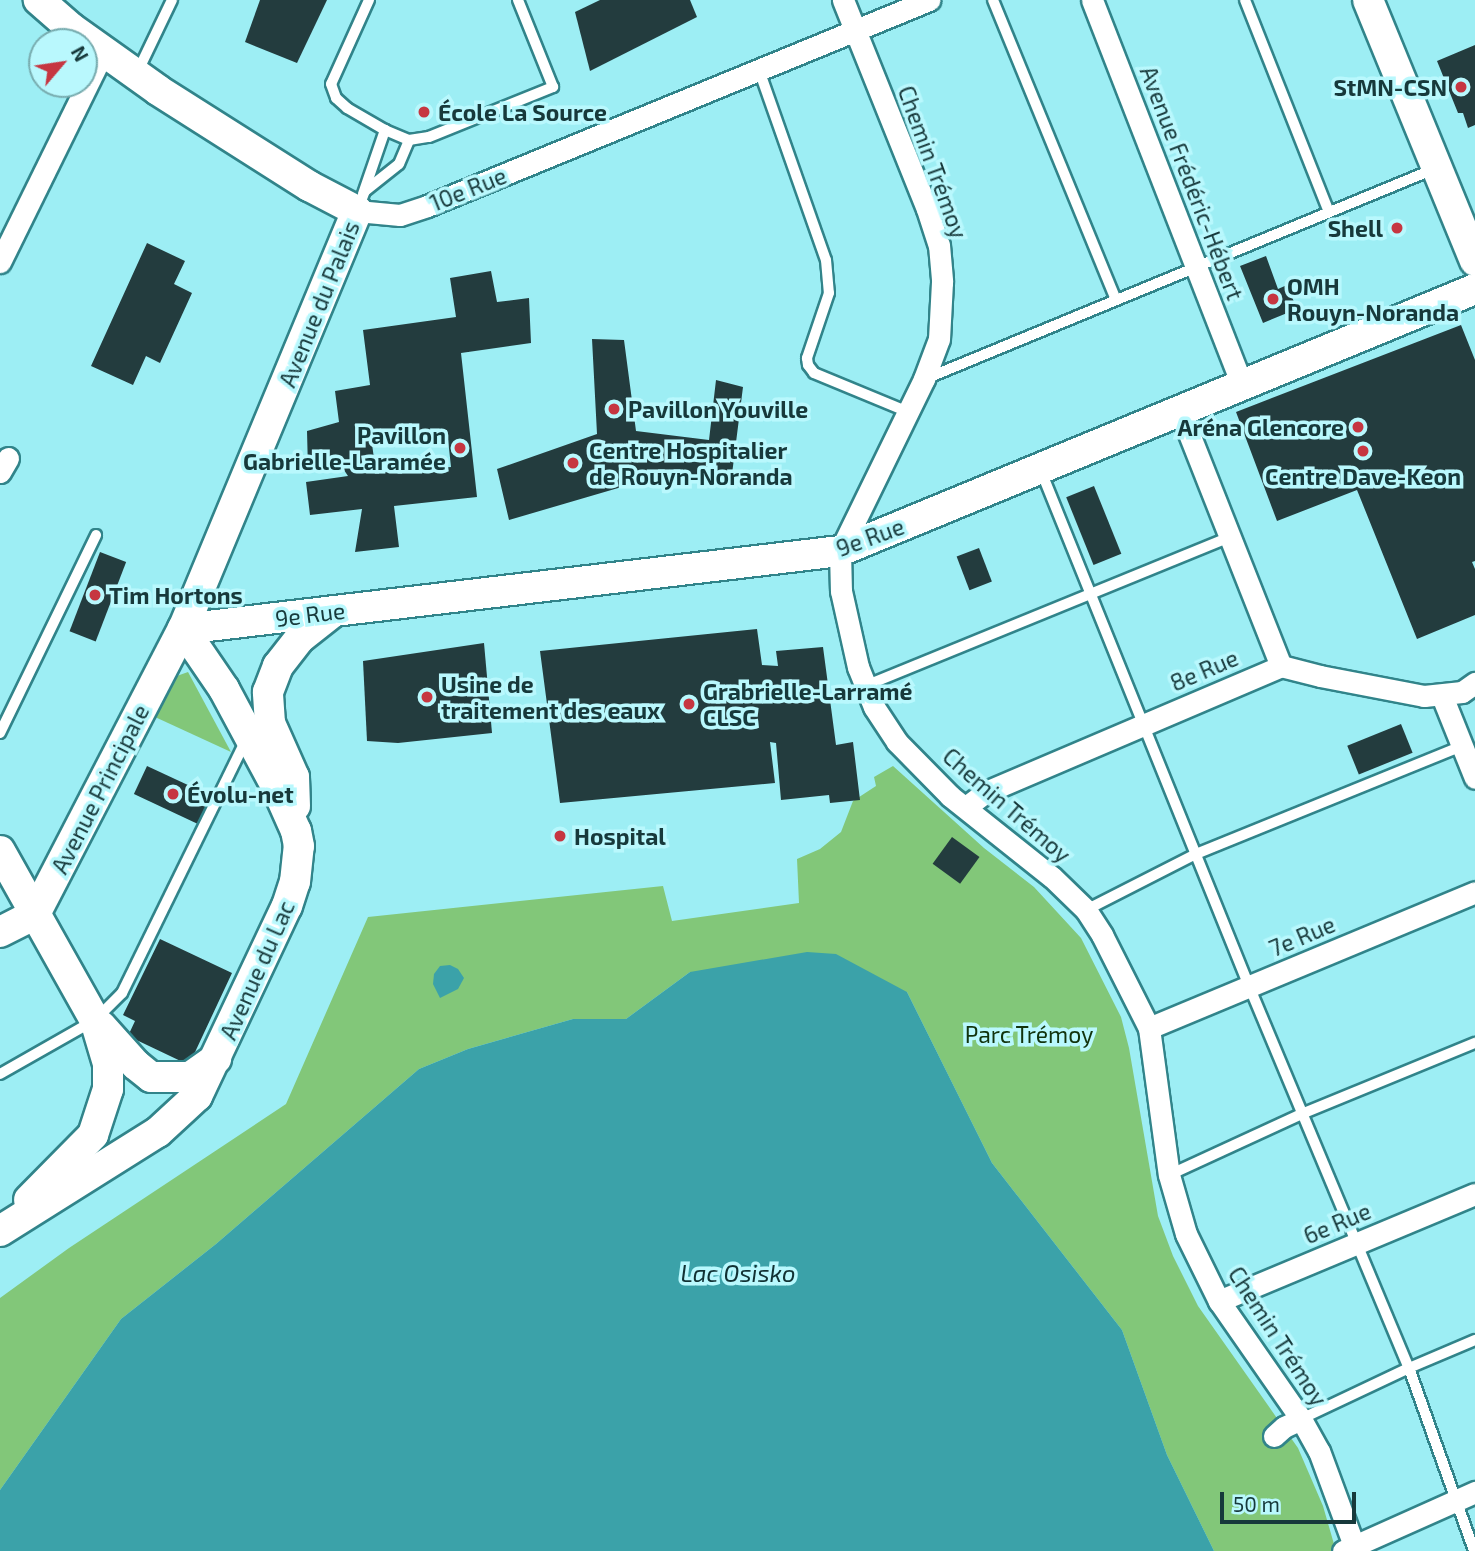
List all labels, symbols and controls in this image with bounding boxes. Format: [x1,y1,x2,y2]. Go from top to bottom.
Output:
north arrow [28,28,98,98]
text: N [67,42,93,65]
street label: Avenue Frédéric-Hébert [1135,62,1249,304]
place label: StMN-CSN [1333,73,1447,101]
marker: StMN-CSN [1453,79,1469,95]
street label: Chemin Trémoy [893,82,973,242]
place label: École La Source [438,98,607,126]
marker: École La Source [416,104,432,120]
street label: 10e Rue [426,161,510,217]
place label: Shell [1328,214,1383,242]
street label: Avenue du Palais [273,217,365,391]
marker: Shell [1389,220,1405,236]
place label: OMH Rouyn-Noranda [1287,272,1459,326]
marker: OMH Rouyn-Noranda [1265,291,1281,307]
place label: Pavillon Youville [628,395,809,423]
marker: Pavillon Youville [606,401,622,417]
place label: Aréna Glencore [1178,413,1344,441]
marker: Aréna Glencore [1350,419,1366,435]
place label: Pavillon Gabrielle-Laramée [243,421,446,475]
place label: Centre Hospitalier de Rouyn-Noranda [589,436,793,490]
marker: Pavillon Gabrielle-Laramée [452,440,468,456]
marker: Centre Dave-Keon [1355,443,1371,459]
marker: Centre Hospitalier de Rouyn-Noranda [563,453,583,473]
place label: Centre Dave-Keon [1265,462,1461,490]
street label: 9e Rue [832,512,908,562]
place label: Tim Hortons [109,581,243,609]
marker: Tim Hortons [87,587,103,603]
street label: 9e Rue [273,596,347,632]
street label: 8e Rue [1166,643,1242,697]
place label: Usine de traitement des eaux [441,670,660,724]
place label: Grabrielle-Larramé CLSC [703,677,913,731]
marker: Usine de traitement des eaux [419,689,435,705]
marker: Grabrielle-Larramé CLSC [681,696,697,712]
street label: Avenue Principale [45,700,155,878]
street label: Chemin Trémoy [937,742,1077,868]
place label: Évolu-net [187,780,294,808]
marker: Évolu-net [165,786,181,802]
place label: Hospital [574,822,666,850]
marker: Hospital [552,828,568,844]
street label: Avenue du Lac [214,896,300,1044]
street label: 7e Rue [1265,910,1339,962]
park label: Parc Trémoy [964,1020,1094,1048]
street label: 6e Rue [1299,1197,1375,1249]
water label: Lac Osisko [681,1259,795,1287]
street label: Chemin Trémoy [1223,1261,1333,1411]
scale bar [1223,1478,1360,1522]
text: 50 m [1233,1491,1280,1516]

